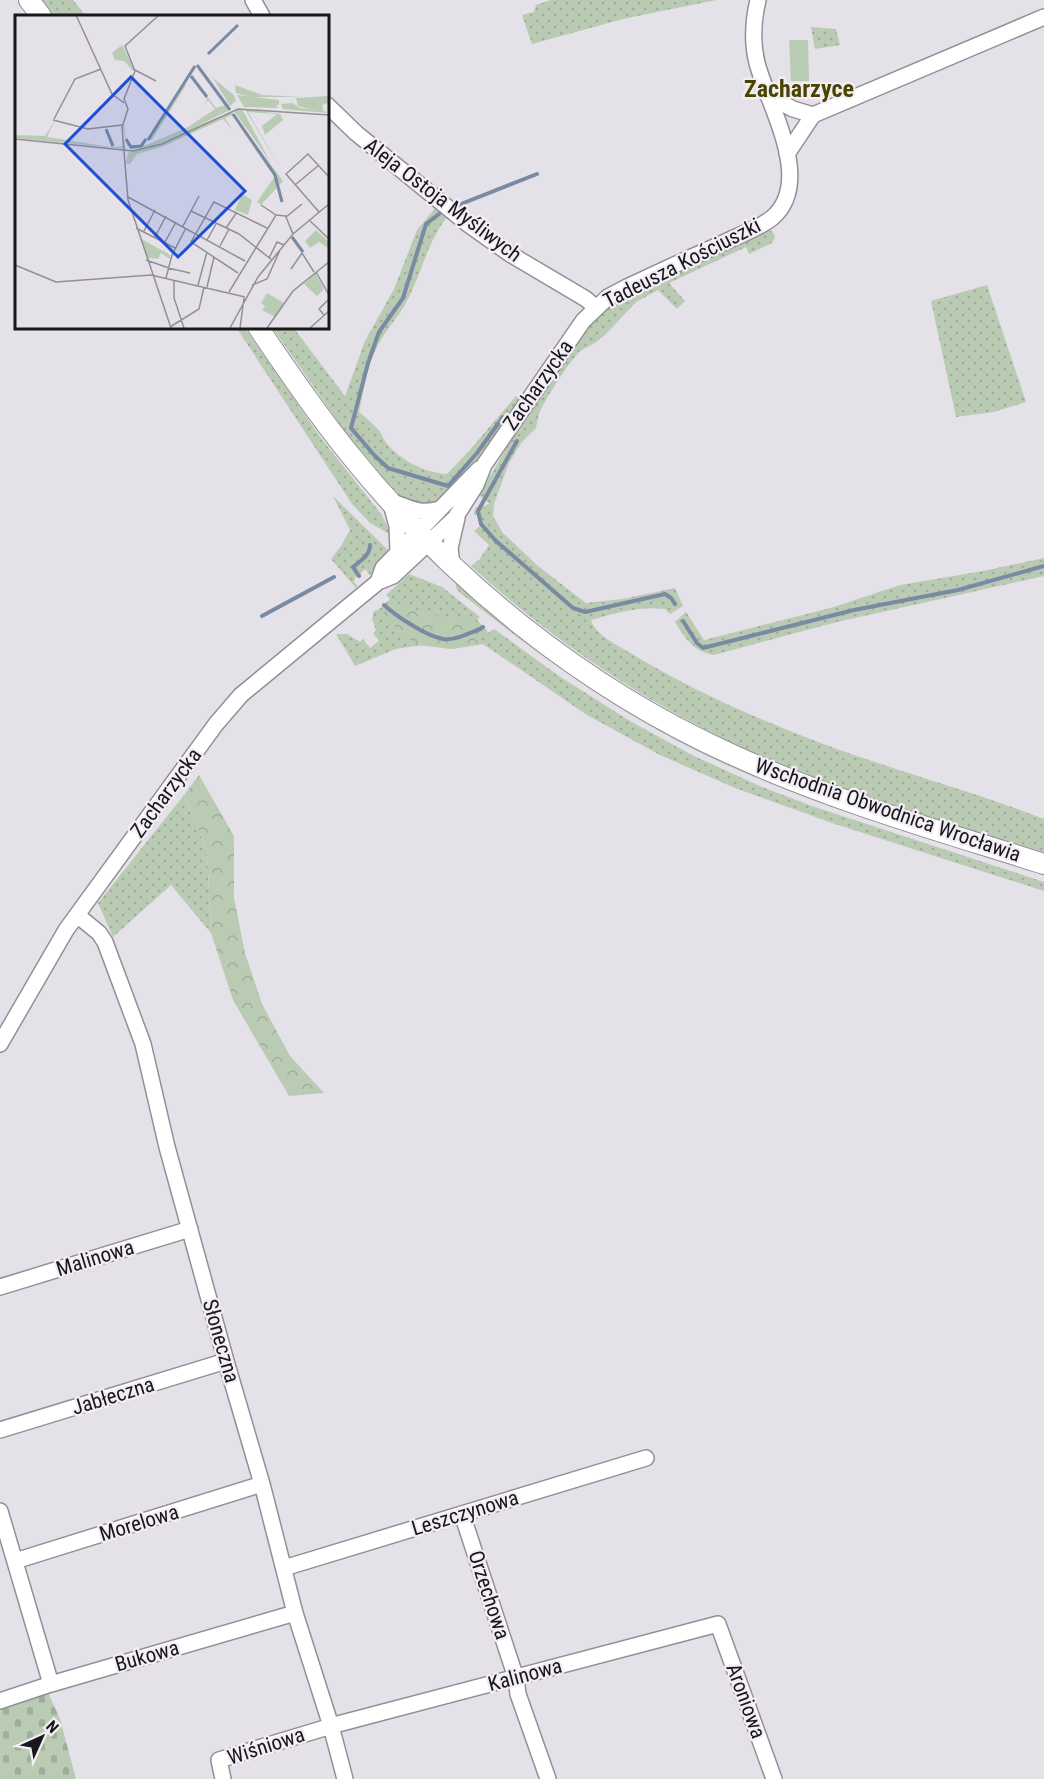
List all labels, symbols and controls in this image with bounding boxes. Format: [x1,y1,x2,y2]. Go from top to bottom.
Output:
inset map [15,15,328,328]
district label: Zacharzyce [744,75,854,103]
street label: Aleja Ostoja Myśliwych [360,133,526,267]
street label: Tadeusza Kościuszki [599,213,765,313]
street label: Zacharzycka [498,335,578,435]
street label: Zacharzycka [126,744,206,842]
street label: Wschodnia Obwodnica Wrocławia [752,753,1024,867]
street label: Malinowa [53,1235,137,1281]
street label: Słoneczna [198,1296,244,1386]
street label: Jabłeczna [69,1372,157,1420]
street label: Leszczynowa [409,1485,521,1541]
street label: Morelowa [97,1500,181,1546]
street label: Orzechowa [463,1548,515,1642]
street label: Bukowa [112,1635,182,1677]
street label: Kalinowa [485,1654,565,1696]
street label: Aroniowa [721,1660,771,1742]
north arrow [12,1707,72,1767]
text: N [42,1717,62,1737]
street label: Wiśniowa [224,1722,308,1770]

